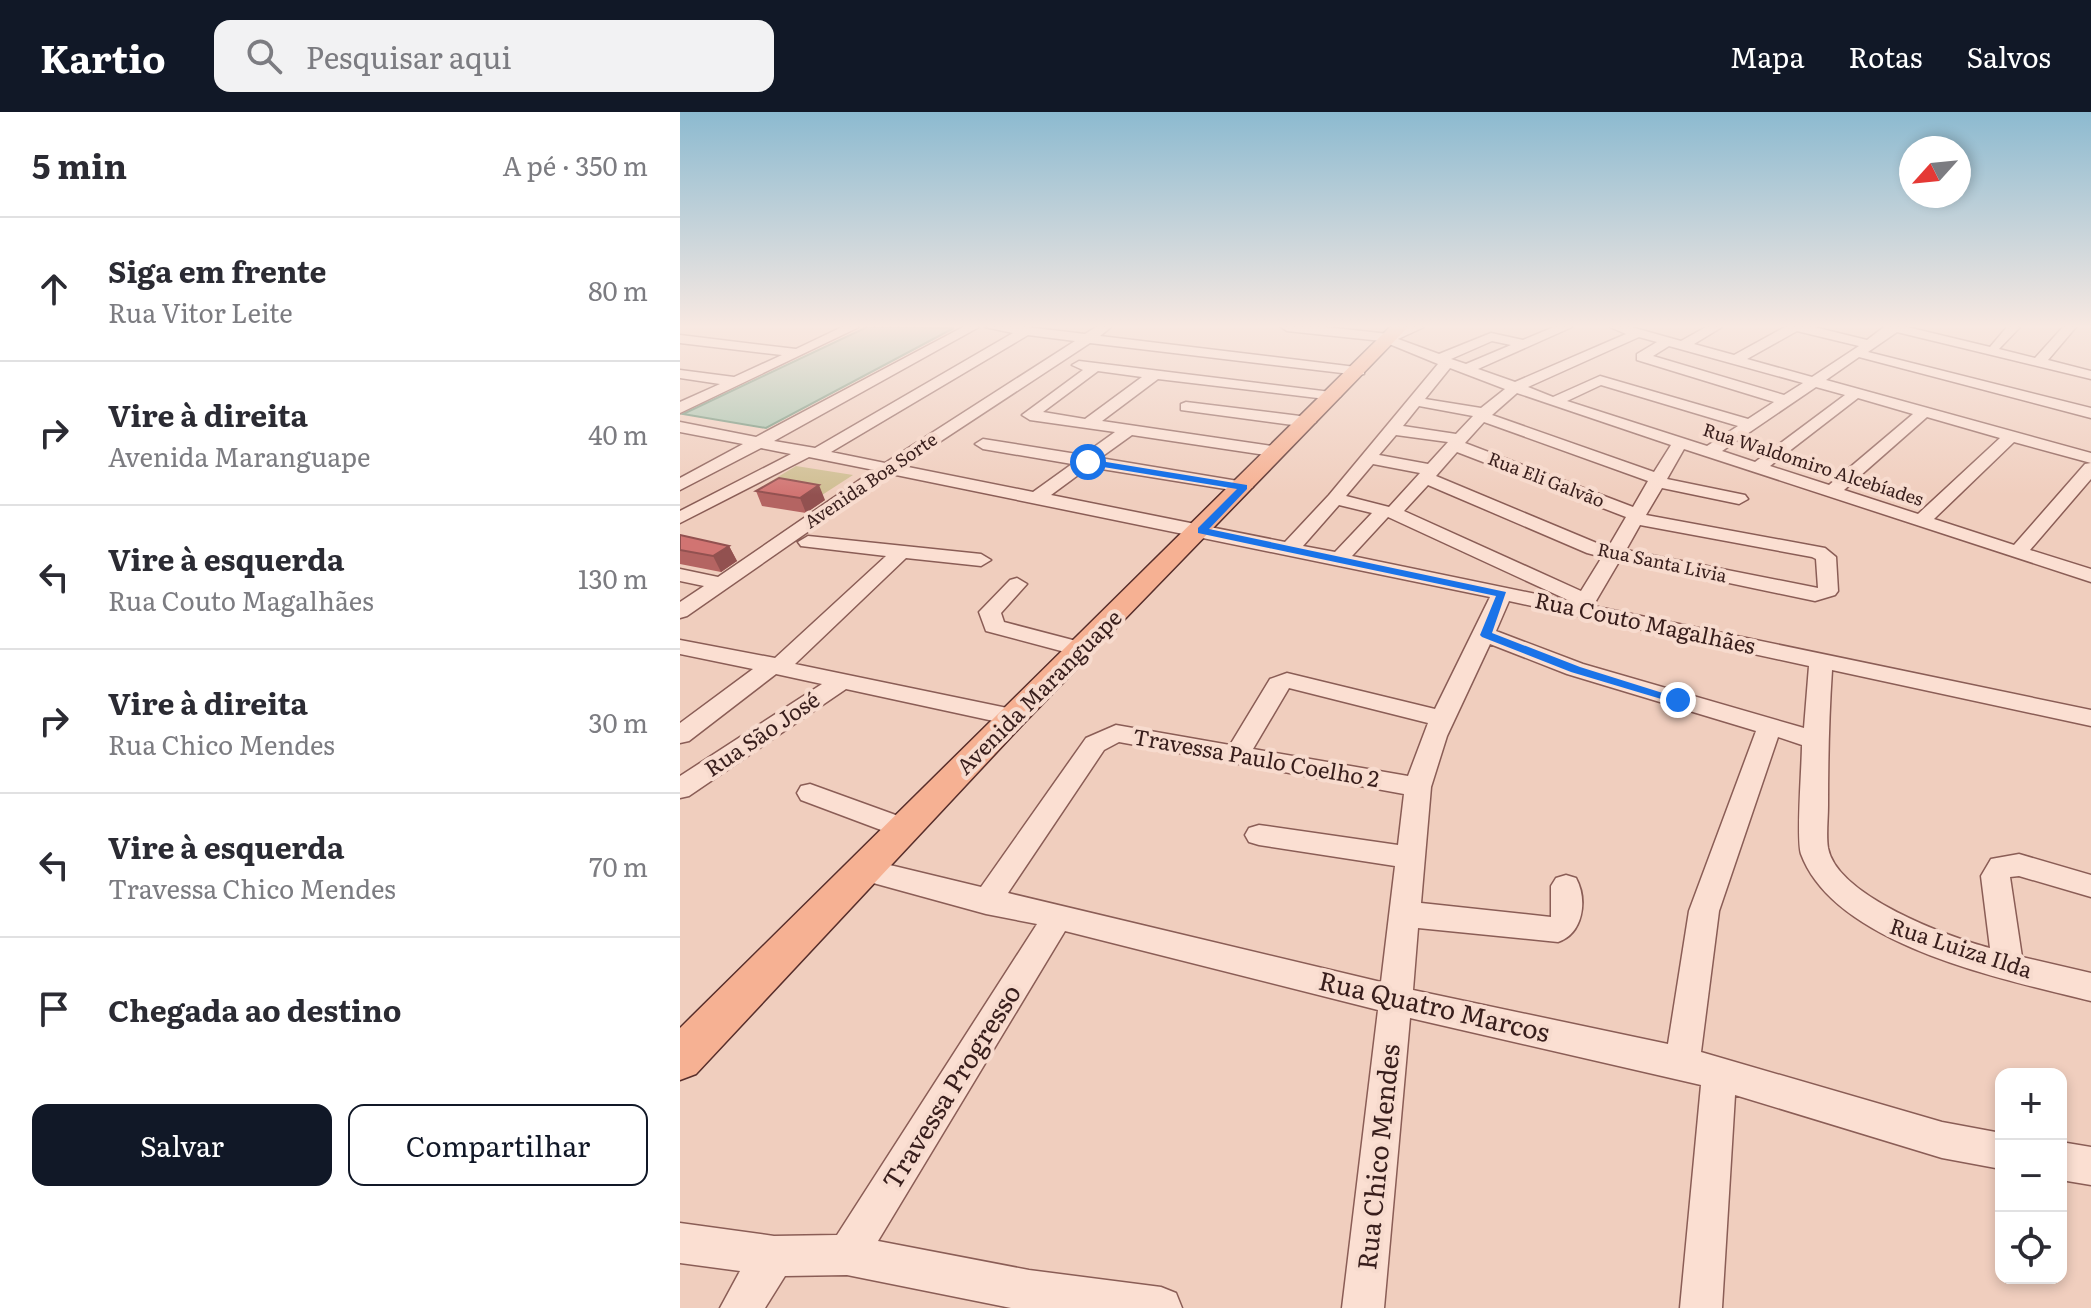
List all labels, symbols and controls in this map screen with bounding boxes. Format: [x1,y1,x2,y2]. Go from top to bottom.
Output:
search box [214,20,774,92]
text: Kartio [40,28,166,85]
icon: search [242,34,286,78]
text: Pesquisar aqui [306,34,511,78]
text: Mapa [1730,35,1805,77]
text: Rotas [1849,35,1922,77]
text: Salvos [1966,35,2051,77]
north arrow [1899,136,1971,208]
text: 5 min [32,139,127,189]
text: A pé · 350 m [502,145,648,184]
text: Siga em frente [108,248,327,292]
icon: ahead [32,267,76,311]
text: 80 m [588,270,648,309]
text: Rua Vitor Leite [108,292,293,331]
text: Vire à direita [108,392,308,436]
icon: right [32,411,76,455]
text: 40 m [588,414,648,453]
street label: Rua Waldomiro Alcebíades [1700,415,1927,512]
street label: Avenida Boa Sorte [798,425,942,534]
text: Avenida Maranguape [108,436,371,475]
route start [1070,444,1106,480]
street label: Rua Eli Galvão [1484,444,1609,513]
street label: Rua Santa Livia [1595,535,1730,589]
text: Vire à esquerda [108,536,344,580]
icon: left [32,555,76,599]
text: 130 m [578,558,648,597]
text: Rua Couto Magalhães [108,580,374,619]
street label: Rua Couto Magalhães [1532,582,1759,661]
street label: Avenida Maranguape [948,601,1128,781]
text: Vire à direita [108,680,308,724]
street label: Rua São José [697,682,825,783]
route end [1660,682,1696,718]
icon: right [32,699,76,743]
text: 30 m [588,702,648,741]
street label: Travessa Paulo Coelho 2 [1131,719,1382,794]
text: Rua Chico Mendes [108,724,335,763]
text: Vire à esquerda [108,824,344,868]
icon: left [32,843,76,887]
text: 70 m [589,846,648,885]
text: Travessa Chico Mendes [108,868,396,907]
street label: Rua Luiza Ilda [1886,908,2037,985]
street label: Rua Quatro Marcos [1315,959,1554,1050]
street label: Travessa Progresso [871,975,1029,1196]
icon: arrive [32,987,76,1031]
text: Chegada ao destino [108,987,401,1031]
street label: Rua Chico Mendes [1345,1042,1408,1272]
map controls [1995,1068,2067,1284]
button: + [1995,1068,2067,1140]
button: Salvar [32,1104,332,1186]
button: Compartilhar [348,1104,648,1186]
button: − [1995,1140,2067,1212]
button: locate [1995,1212,2067,1284]

